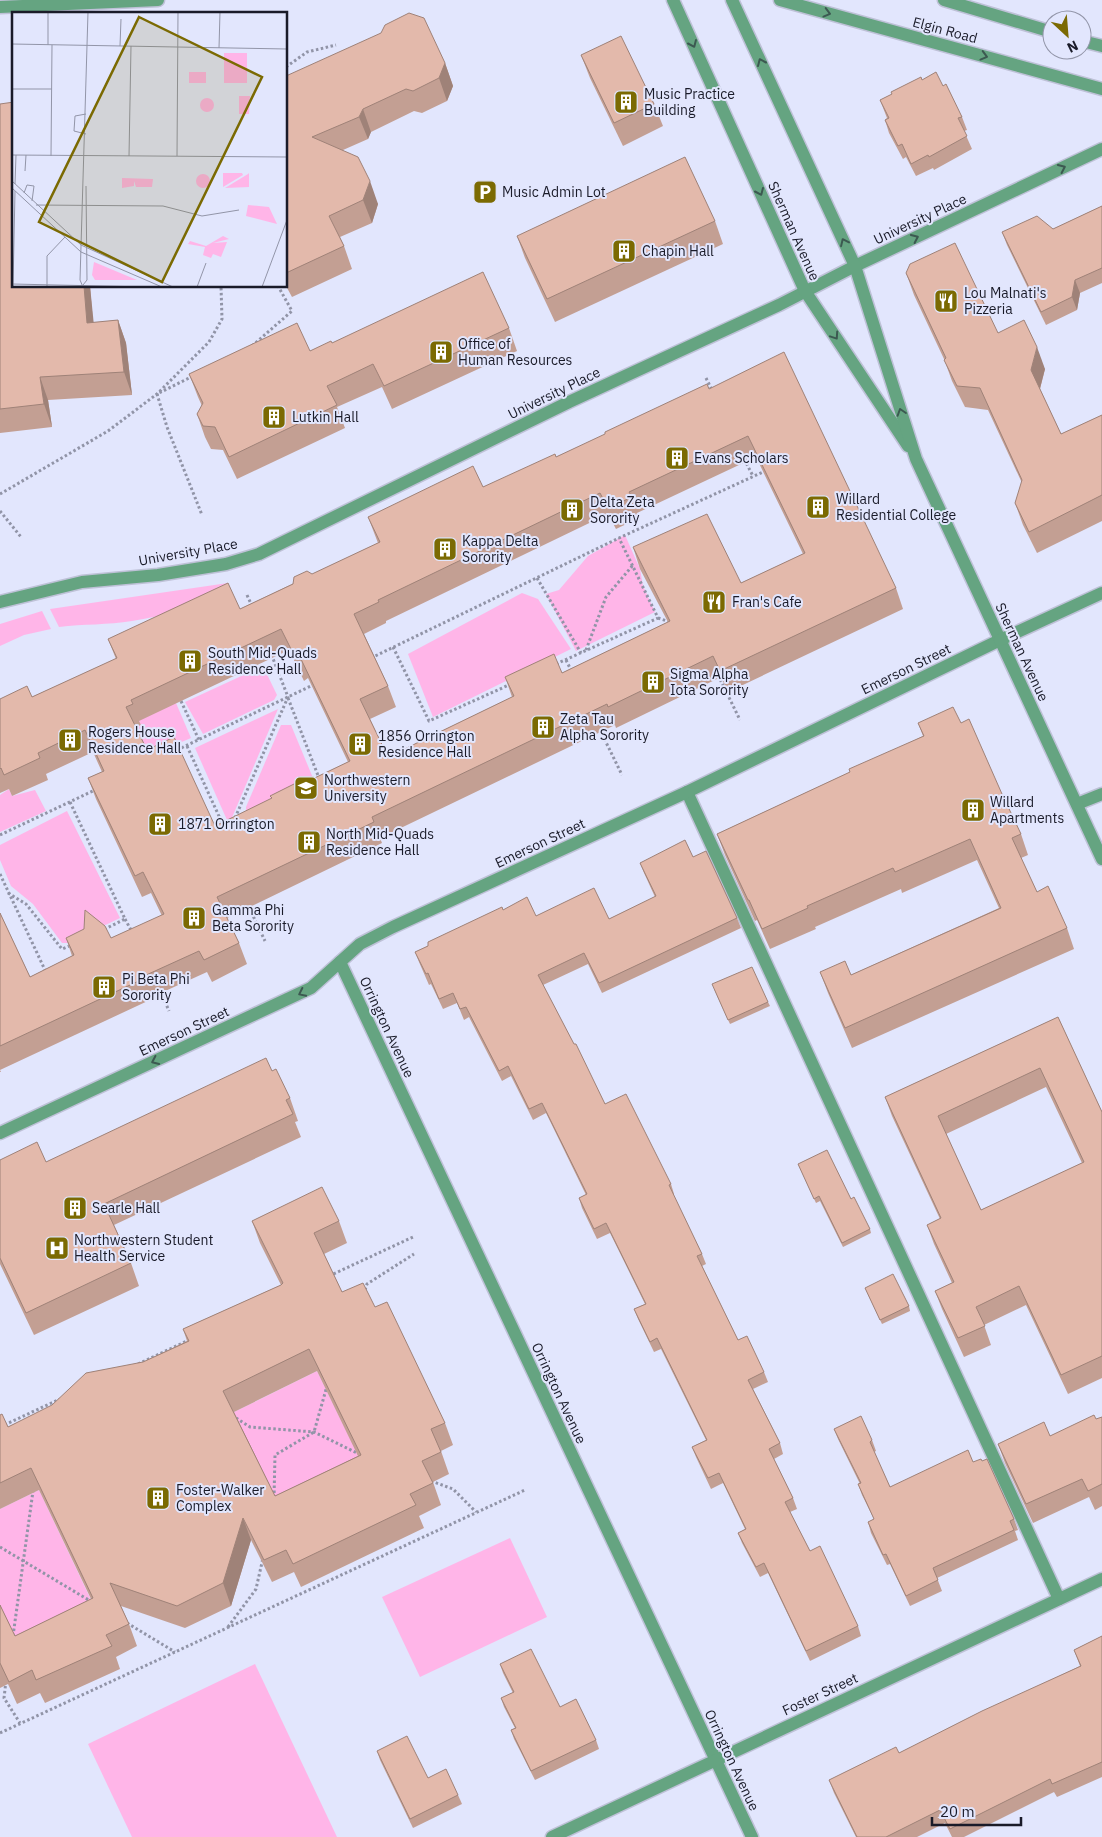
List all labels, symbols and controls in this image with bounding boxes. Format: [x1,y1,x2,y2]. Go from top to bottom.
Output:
one-way arrow [823,7,831,18]
north arrow [1042,10,1092,60]
inset map [12,12,288,288]
street label: Elgin Road [911,13,979,47]
text: N [1064,36,1081,57]
one-way arrow [687,39,697,48]
one-way arrow [979,50,988,61]
one-way arrow [756,58,767,67]
place label: Music Practice Building [644,85,735,119]
building icon: Music Practice Building [613,89,639,115]
one-way arrow [1057,164,1066,174]
parking icon: Music Admin Lot [472,179,498,205]
street label: Sherman Avenue [764,179,824,284]
place label: Music Admin Lot [502,183,606,201]
one-way arrow [754,187,765,196]
street label: University Place [871,189,970,248]
one-way arrow [910,234,919,244]
building icon: Chapin Hall [611,238,637,264]
one-way arrow [839,238,850,247]
place label: Chapin Hall [642,242,714,260]
place label: Lou Malnati's Pizzeria [964,284,1047,318]
restaurant icon: Lou Malnati's Pizzeria [933,288,959,314]
one-way arrow [829,331,838,340]
place label: Office of Human Resources [458,335,573,369]
building icon: Office of Human Resources [428,339,454,365]
street label: University Place [505,363,603,423]
building icon: Lutkin Hall [261,404,287,430]
place label: Lutkin Hall [292,408,359,426]
one-way arrow [897,409,907,417]
building icon: Evans Scholars [664,445,690,471]
place label: Evans Scholars [694,449,789,467]
place label: Willard Residential College [836,490,957,524]
place label: Delta Zeta Sorority [590,493,655,527]
building icon: Willard Residential College [805,494,831,520]
building icon: Delta Zeta Sorority [559,497,585,523]
place label: Kappa Delta Sorority [462,532,539,566]
street label: University Place [137,534,239,570]
building icon: Kappa Delta Sorority [432,536,458,562]
restaurant icon: Fran's Cafe [701,589,727,615]
place label: Fran's Cafe [732,593,802,611]
street label: Sherman Avenue [991,600,1053,704]
street label: Emerson Street [858,639,954,698]
place label: South Mid-Quads Residence Hall [208,644,317,678]
building icon: South Mid-Quads Residence Hall [177,648,203,674]
place label: Sigma Alpha Iota Sorority [670,665,749,699]
building icon: Sigma Alpha Iota Sorority [640,669,666,695]
place label: Zeta Tau Alpha Sorority [560,710,649,744]
building icon: Zeta Tau Alpha Sorority [530,714,556,740]
place label: Rogers House Residence Hall [88,723,182,757]
building icon: Rogers House Residence Hall [57,727,83,753]
place label: 1856 Orrington Residence Hall [378,727,475,761]
building icon: 1856 Orrington Residence Hall [347,731,373,757]
place label: Northwestern University [324,771,410,805]
school or university icon: Northwestern University [293,775,319,801]
place label: Willard Apartments [990,793,1064,827]
building icon: Willard Apartments [960,797,986,823]
building icon: 1871 Orrington [147,811,173,837]
street label: Emerson Street [492,814,588,872]
place label: 1871 Orrington [178,815,275,833]
place label: North Mid-Quads Residence Hall [326,825,434,859]
building icon: North Mid-Quads Residence Hall [296,829,322,855]
place label: Gamma Phi Beta Sorority [212,901,294,935]
building icon: Gamma Phi Beta Sorority [181,905,207,931]
place label: Pi Beta Phi Sorority [122,970,190,1004]
street label: Orrington Avenue [356,973,418,1081]
building icon: Pi Beta Phi Sorority [91,974,117,1000]
one-way arrow [298,987,307,997]
street label: Emerson Street [136,1002,232,1060]
one-way arrow [151,1055,160,1066]
building icon: Searle Hall [62,1195,88,1221]
place label: Searle Hall [92,1199,160,1217]
place label: Northwestern Student Health Service [74,1231,214,1265]
hospital icon: Northwestern Student Health Service [44,1235,70,1261]
street label: Orrington Avenue [528,1339,590,1447]
place label: Foster-Walker Complex [176,1481,264,1515]
building icon: Foster-Walker Complex [145,1485,171,1511]
street label: Foster Street [779,1669,861,1719]
street label: Orrington Avenue [701,1706,763,1814]
scale bar [932,1794,1021,1826]
text: 20 m [940,1802,975,1821]

